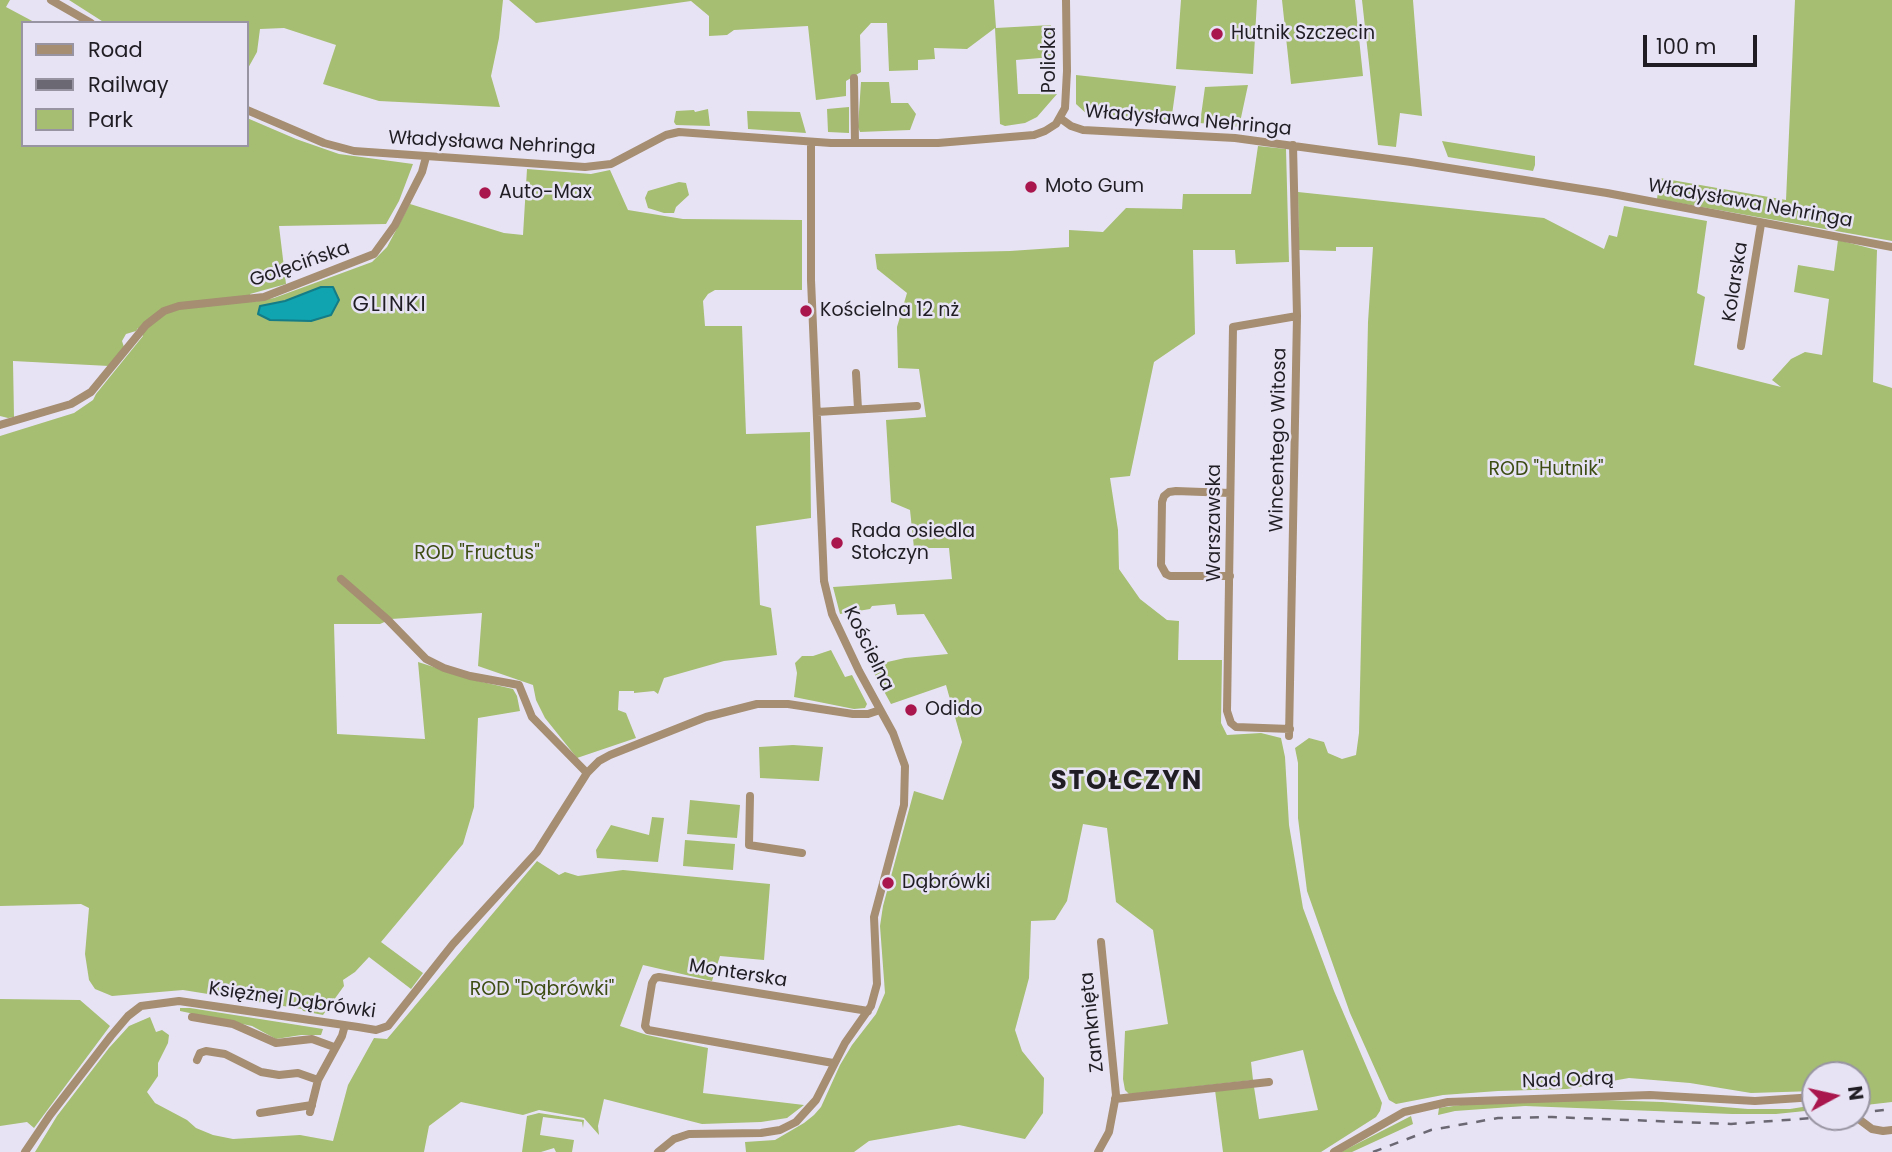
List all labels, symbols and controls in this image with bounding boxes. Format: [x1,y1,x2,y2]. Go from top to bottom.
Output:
legend [21,21,248,147]
scale bar [1647,21,1761,65]
place label: Hutnik Szczecin [1231,23,1375,45]
marker: Hutnik Szczecin [1209,26,1225,42]
street label: Policka [1039,27,1061,93]
text: 100 m [1656,32,1716,61]
text: Road [88,35,143,64]
text: Railway [88,70,169,99]
street label: Władysława Nehringa [1084,101,1292,141]
text: Park [88,105,133,134]
street label: Władysława Nehringa [388,127,596,161]
street label: Władysława Nehringa [1646,175,1854,233]
place label: Moto Gum [1045,176,1144,198]
marker: Moto Gum [1023,179,1039,195]
place label: Auto-Max [499,182,592,204]
marker: Auto-Max [477,185,493,201]
street label: Golęcińska [247,237,353,293]
street label: Kolarska [1718,240,1754,324]
district label: GLINKI [353,293,427,319]
place label: Kościelna 12 nż [820,300,959,322]
marker: Kościelna 12 nż [798,303,814,319]
street label: Wincentego Witosa [1266,347,1292,533]
park label: ROD "Hutnik" [1489,459,1603,481]
street label: Warszawska [1204,464,1226,582]
place label: Rada osiedla Stołczyn [851,521,975,565]
marker: Rada osiedla Stołczyn [829,535,845,551]
park label: ROD "Fructus" [414,543,540,565]
street label: Kościelna [838,603,898,695]
place label: Odido [925,699,982,721]
marker: Odido [903,702,919,718]
district label: STOŁCZYN [1052,766,1202,798]
place label: Dąbrówki [902,872,990,894]
marker: Dąbrówki [880,875,896,891]
street label: Monterska [687,955,789,993]
street label: Zamknięta [1076,971,1110,1073]
street label: Księżnej Dąbrówki [207,978,377,1024]
park label: ROD "Dąbrówki" [470,979,614,1001]
north arrow [1801,1061,1871,1131]
street label: Nad Odrą [1522,1068,1614,1094]
text: N [1841,1084,1870,1102]

